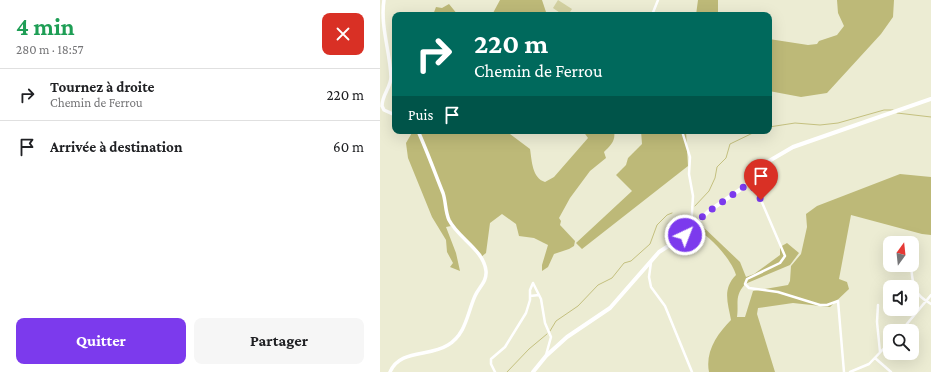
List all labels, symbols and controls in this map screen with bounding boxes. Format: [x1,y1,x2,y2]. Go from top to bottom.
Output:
text: 4 min [16,13,75,40]
button: close [322,13,364,55]
icon: right [408,28,460,80]
text: 220 m [474,28,548,59]
text: 280 m · 18:57 [16,42,83,57]
text: Chemin de Ferrou [474,61,602,81]
text: Tournez à droite [50,79,154,95]
icon: right [16,84,38,106]
text: 220 m [326,87,364,103]
text: Chemin de Ferrou [50,95,143,110]
icon: arrive [441,104,463,126]
text: Puis [408,107,433,123]
icon: arrive [16,136,38,158]
text: Arrivée à destination [50,139,183,155]
text: 60 m [333,139,364,155]
pin [744,159,778,200]
icon: arrive [750,165,772,187]
position arrow [664,214,706,256]
north arrow [883,236,919,272]
map controls [883,236,919,360]
button: sound [883,280,919,316]
button: Quitter [16,318,186,364]
button: Partager [194,318,364,364]
button: search [883,324,919,360]

